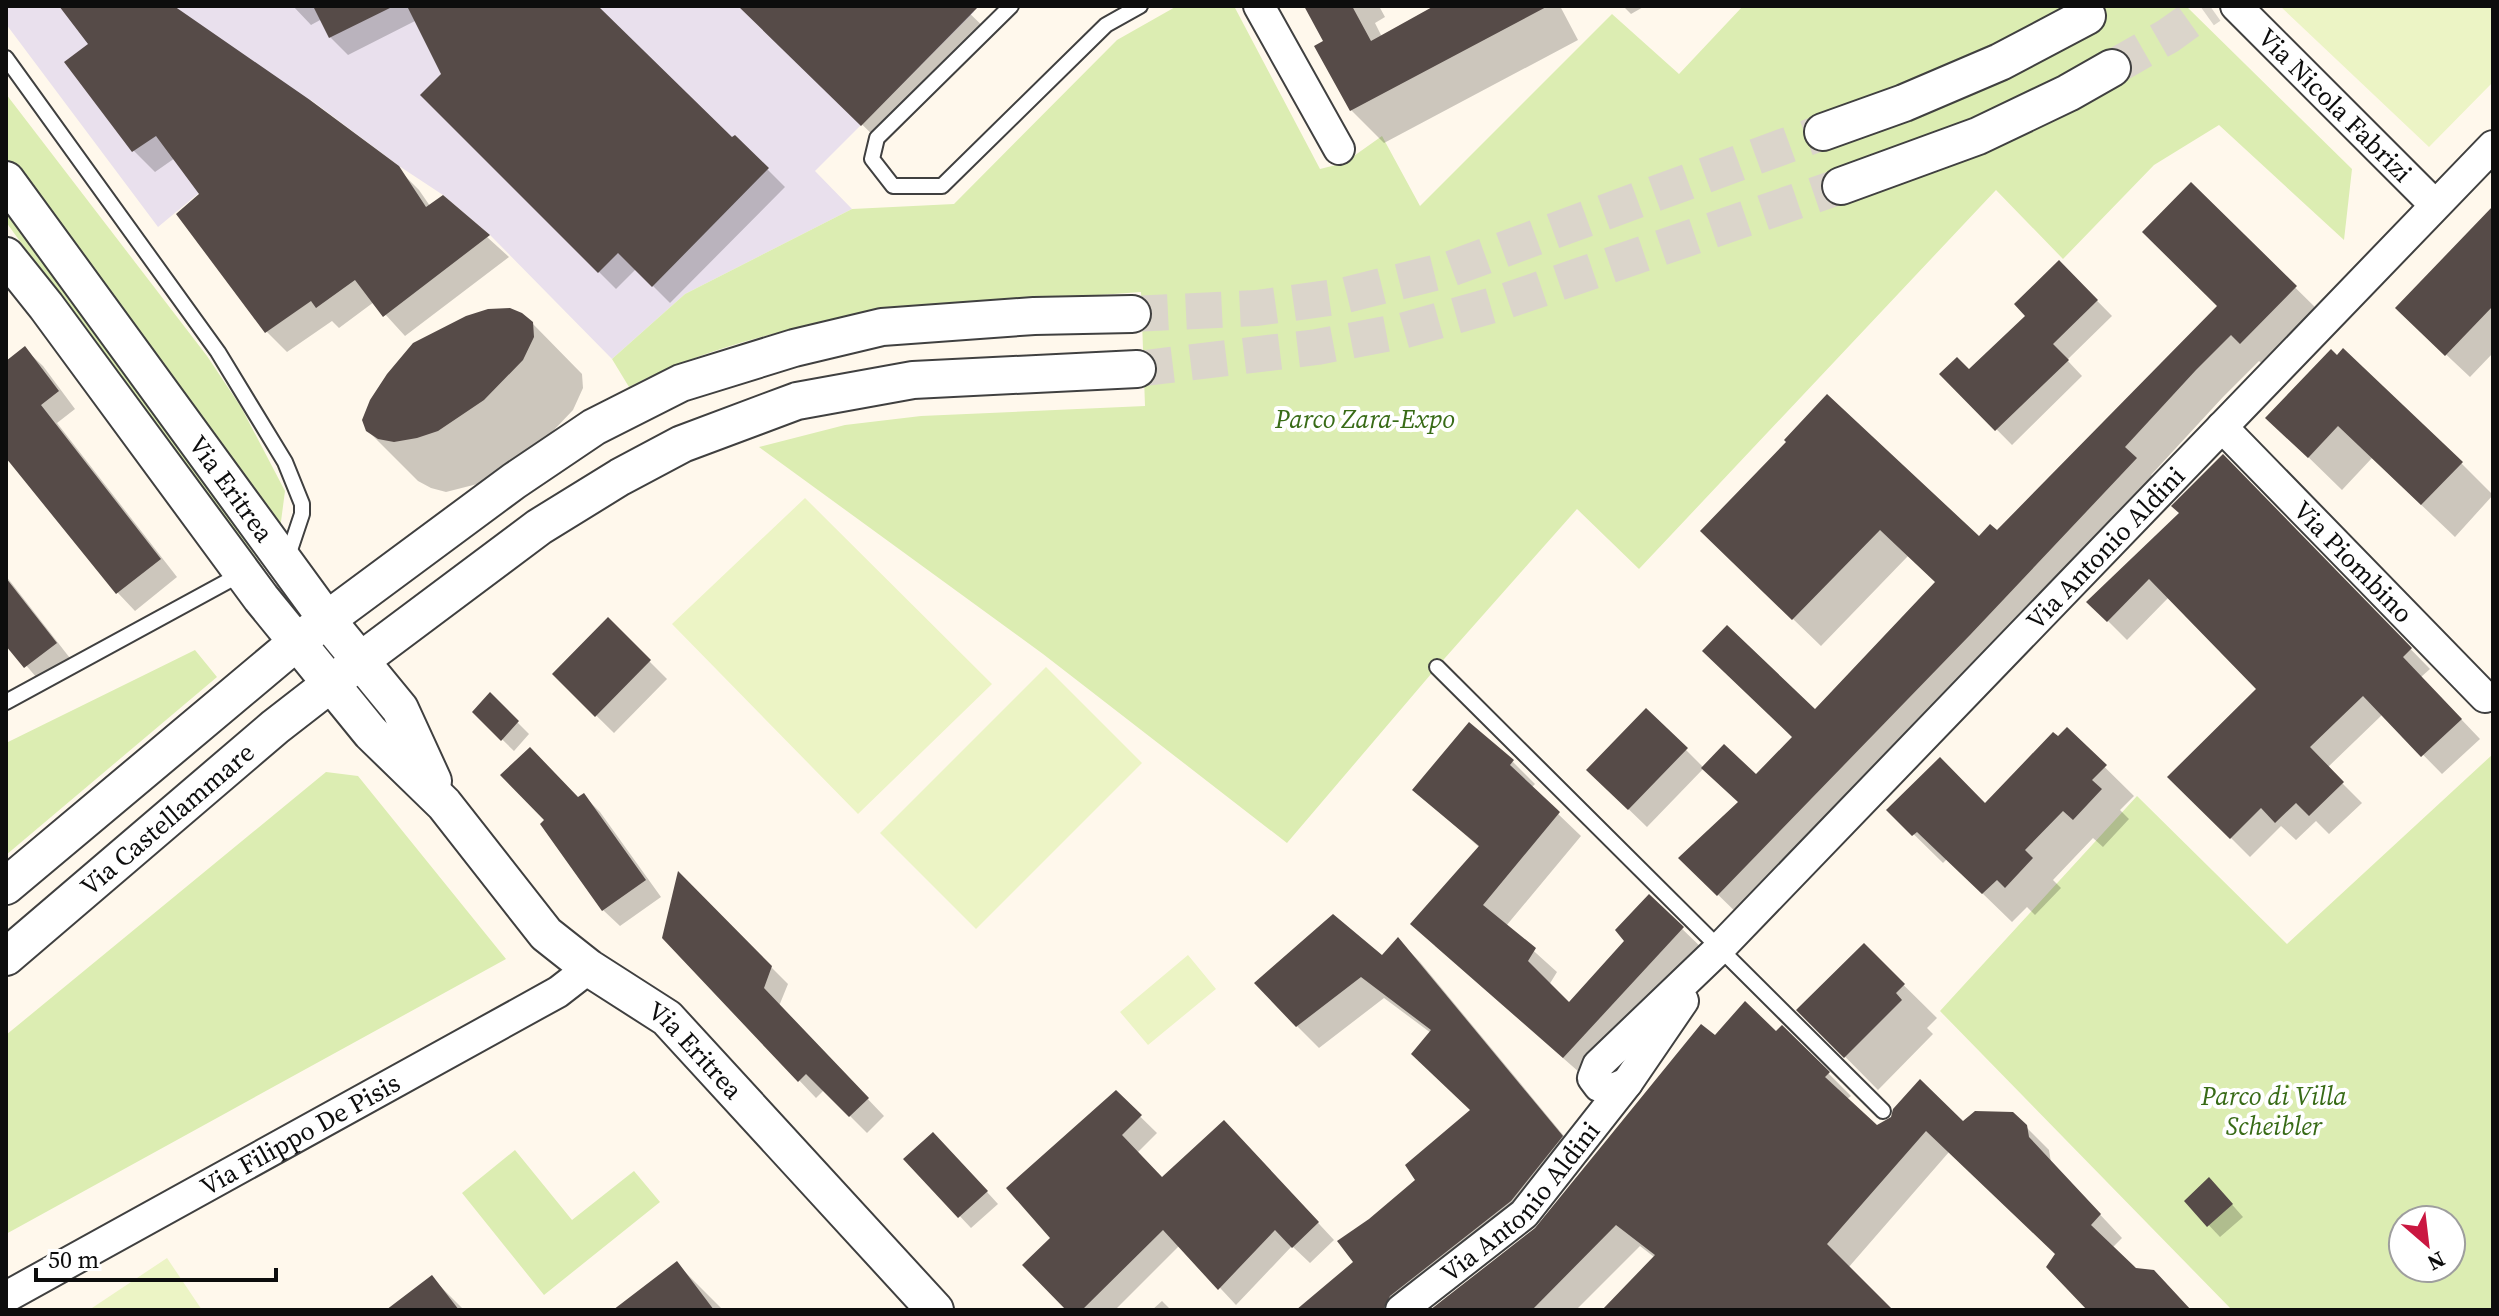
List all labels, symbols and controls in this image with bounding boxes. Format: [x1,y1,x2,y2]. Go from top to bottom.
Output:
street label: Via Nicola Fabrizi [2250,20,2420,190]
park label: Parco Zara-Expo [1274,401,1455,437]
street label: Via Eritrea [180,428,283,550]
street label: Via Antonio Aldini [2018,458,2193,638]
street label: Via Piombino [2285,493,2421,631]
street label: Via Castellammare [72,735,262,904]
street label: Via Eritrea [641,993,751,1108]
street label: Via Filippo De Pisis [194,1065,407,1204]
park label: Parco di Villa Scheibler [2200,1078,2347,1144]
street label: Via Antonio Aldini [1433,1114,1608,1290]
north arrow [2387,1204,2467,1284]
scale bar [36,1232,276,1282]
text: 50 m [48,1243,99,1276]
text: N [2422,1245,2451,1279]

